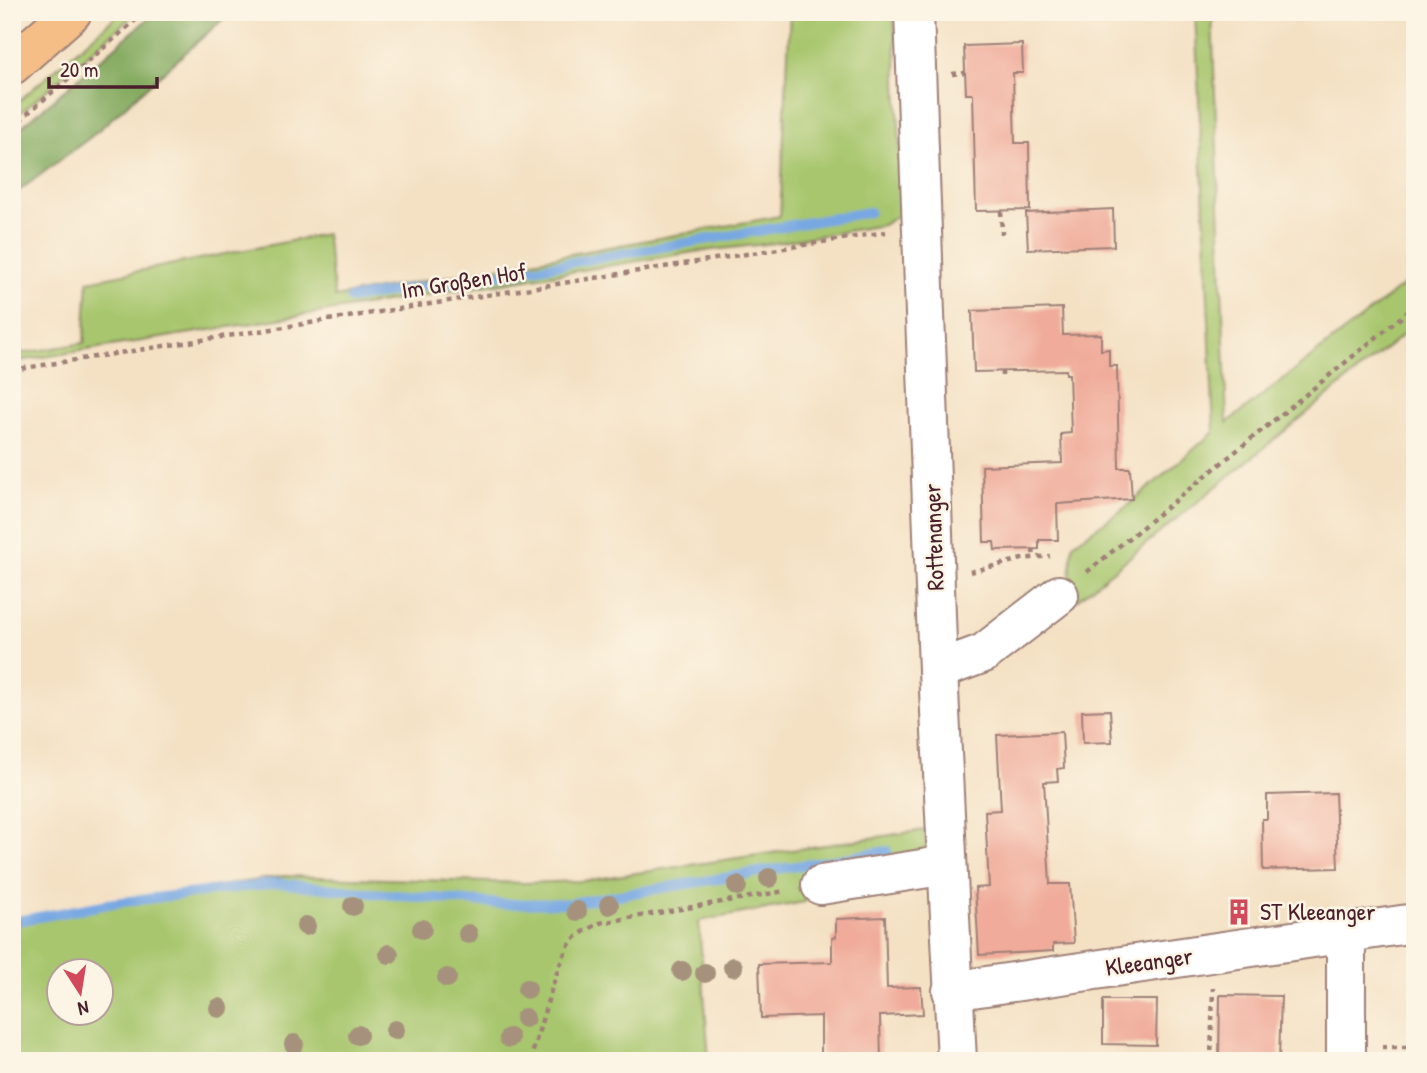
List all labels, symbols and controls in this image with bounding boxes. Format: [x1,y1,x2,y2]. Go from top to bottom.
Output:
scale bar [49,46,158,90]
text: 20 m [60,55,98,84]
street label: Im Großen Hof [399,254,529,306]
street label: Rottenanger [915,483,951,591]
place label: ST Kleeanger [1260,895,1376,927]
building icon: ST Kleeanger [1224,897,1254,927]
street label: Kleeanger [1103,939,1195,983]
north arrow [46,958,116,1028]
text: N [76,995,91,1022]

